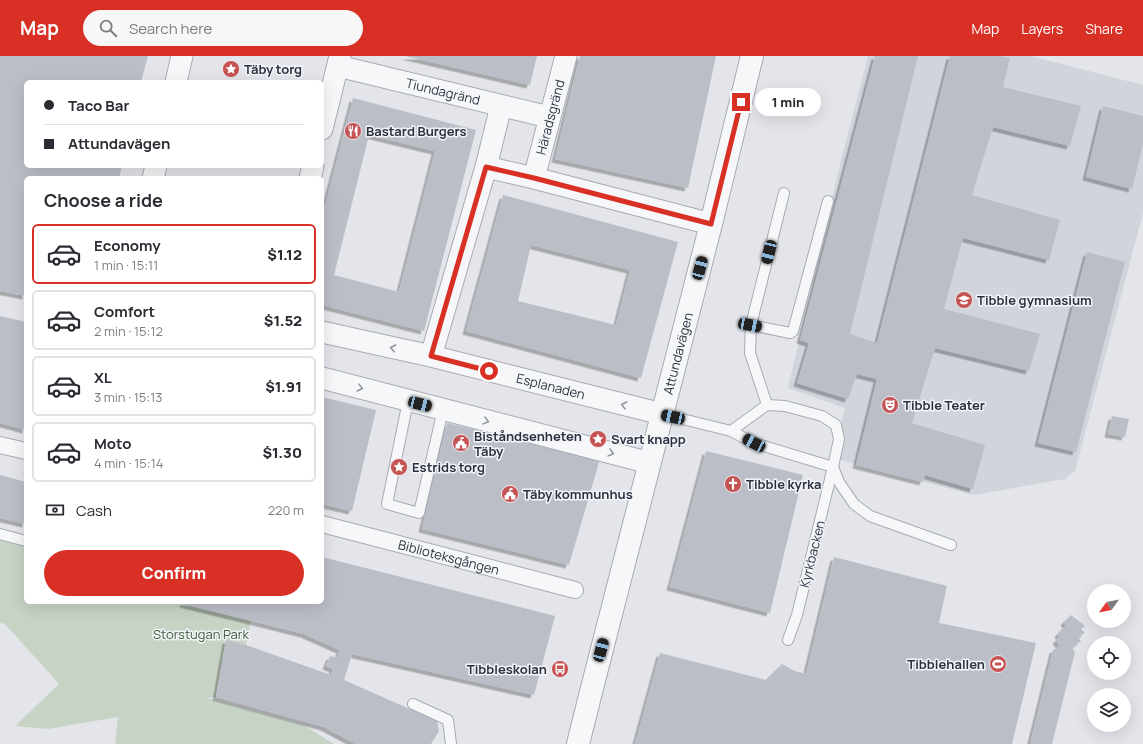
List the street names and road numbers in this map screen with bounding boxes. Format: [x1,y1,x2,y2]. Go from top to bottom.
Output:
street label: Tiundagränd [404,74,482,109]
street label: Häradsgränd [531,77,568,157]
street label: Attundavägen [659,310,697,397]
street label: Esplanaden [515,369,587,403]
street label: Kyrkbacken [795,518,829,590]
street label: Biblioteksgången [396,535,501,579]

